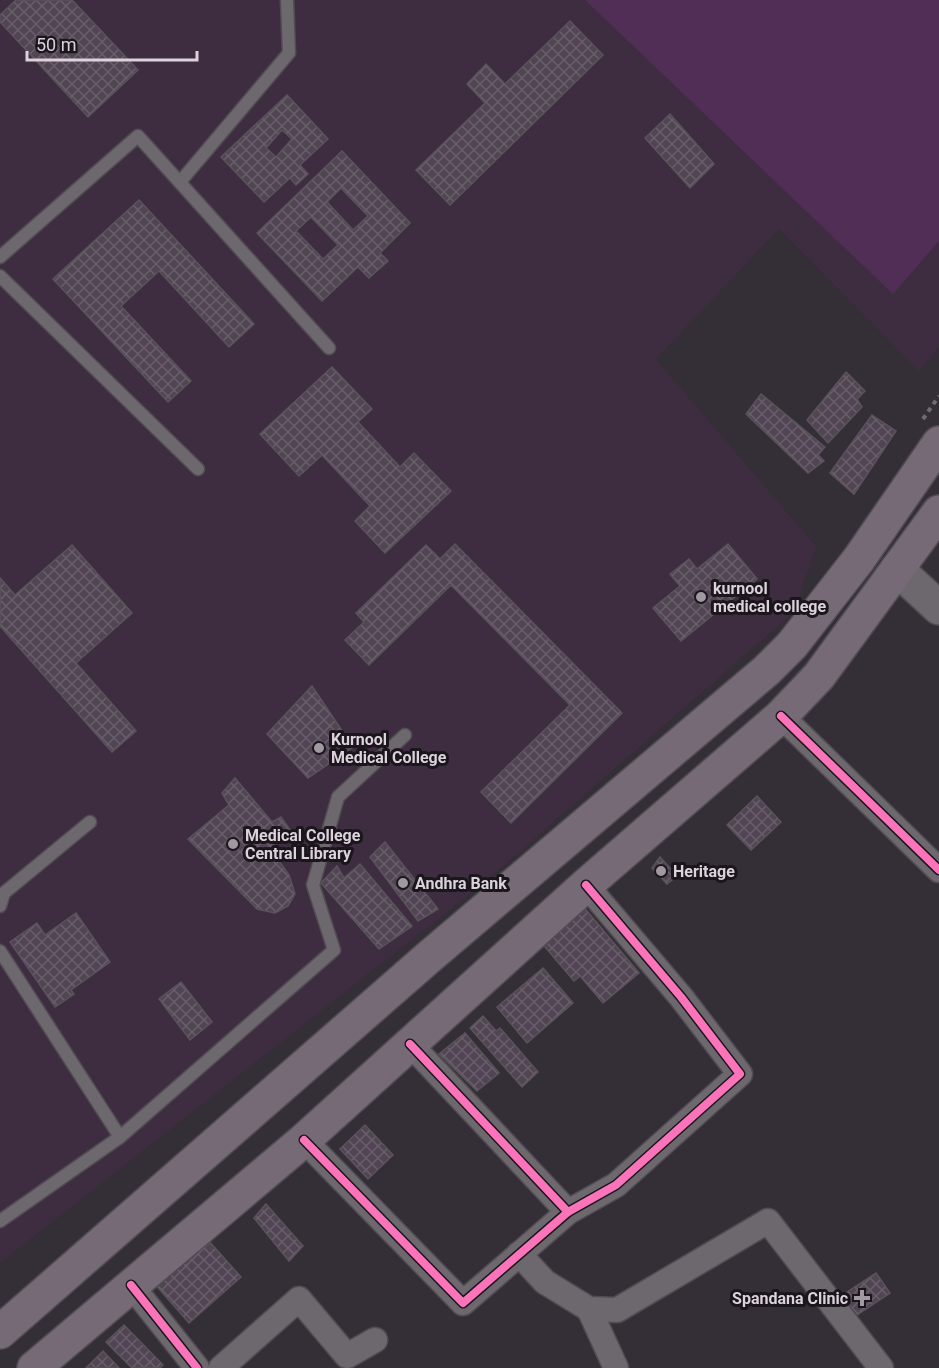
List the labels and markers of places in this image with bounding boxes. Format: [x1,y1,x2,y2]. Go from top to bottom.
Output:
place label: kurnool medical college [713,579,826,616]
marker: kurnool medical college [694,590,708,604]
place label: Kurnool Medical College [331,730,447,767]
marker: Kurnool Medical College [312,741,326,755]
place label: Medical College Central Library [245,826,361,863]
marker: Medical College Central Library [226,837,240,851]
place label: Heritage [673,862,735,881]
marker: Heritage [654,864,668,878]
place label: Andhra Bank [415,874,507,893]
marker: Andhra Bank [396,876,410,890]
place label: Spandana Clinic [732,1289,848,1308]
marker: Spandana Clinic [853,1289,871,1307]

